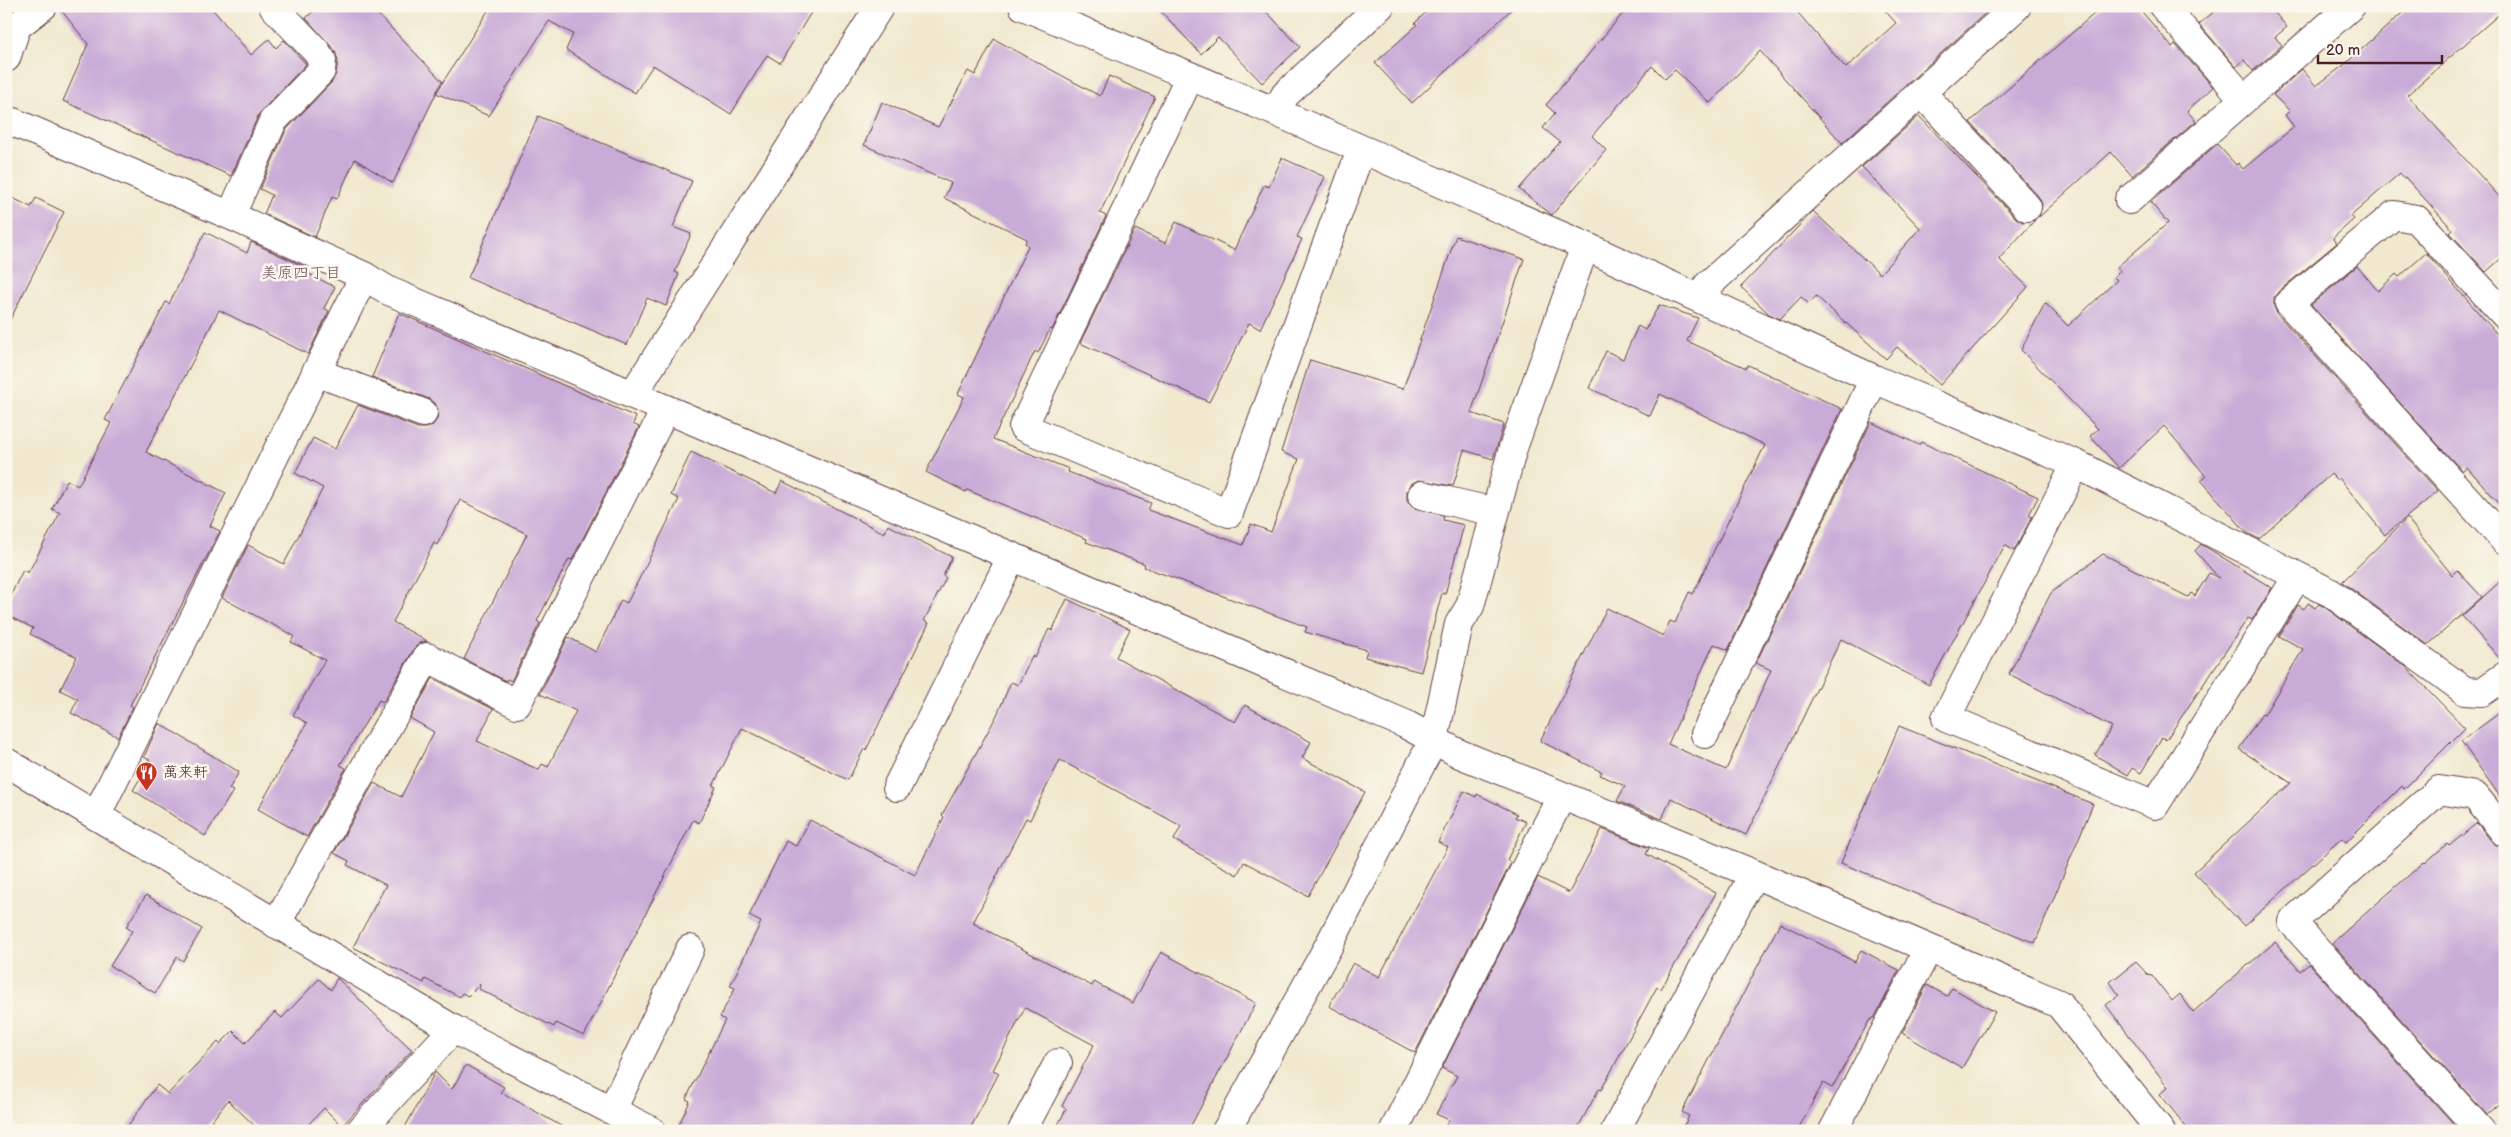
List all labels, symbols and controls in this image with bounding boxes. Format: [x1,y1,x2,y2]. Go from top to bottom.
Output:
scale bar [2318,32,2442,64]
text: 20 m [2326,41,2360,60]
district label: 美原四丁目 [261,264,341,283]
restaurant icon: 萬来軒 [135,760,159,791]
place label: 萬来軒 [163,763,208,782]

